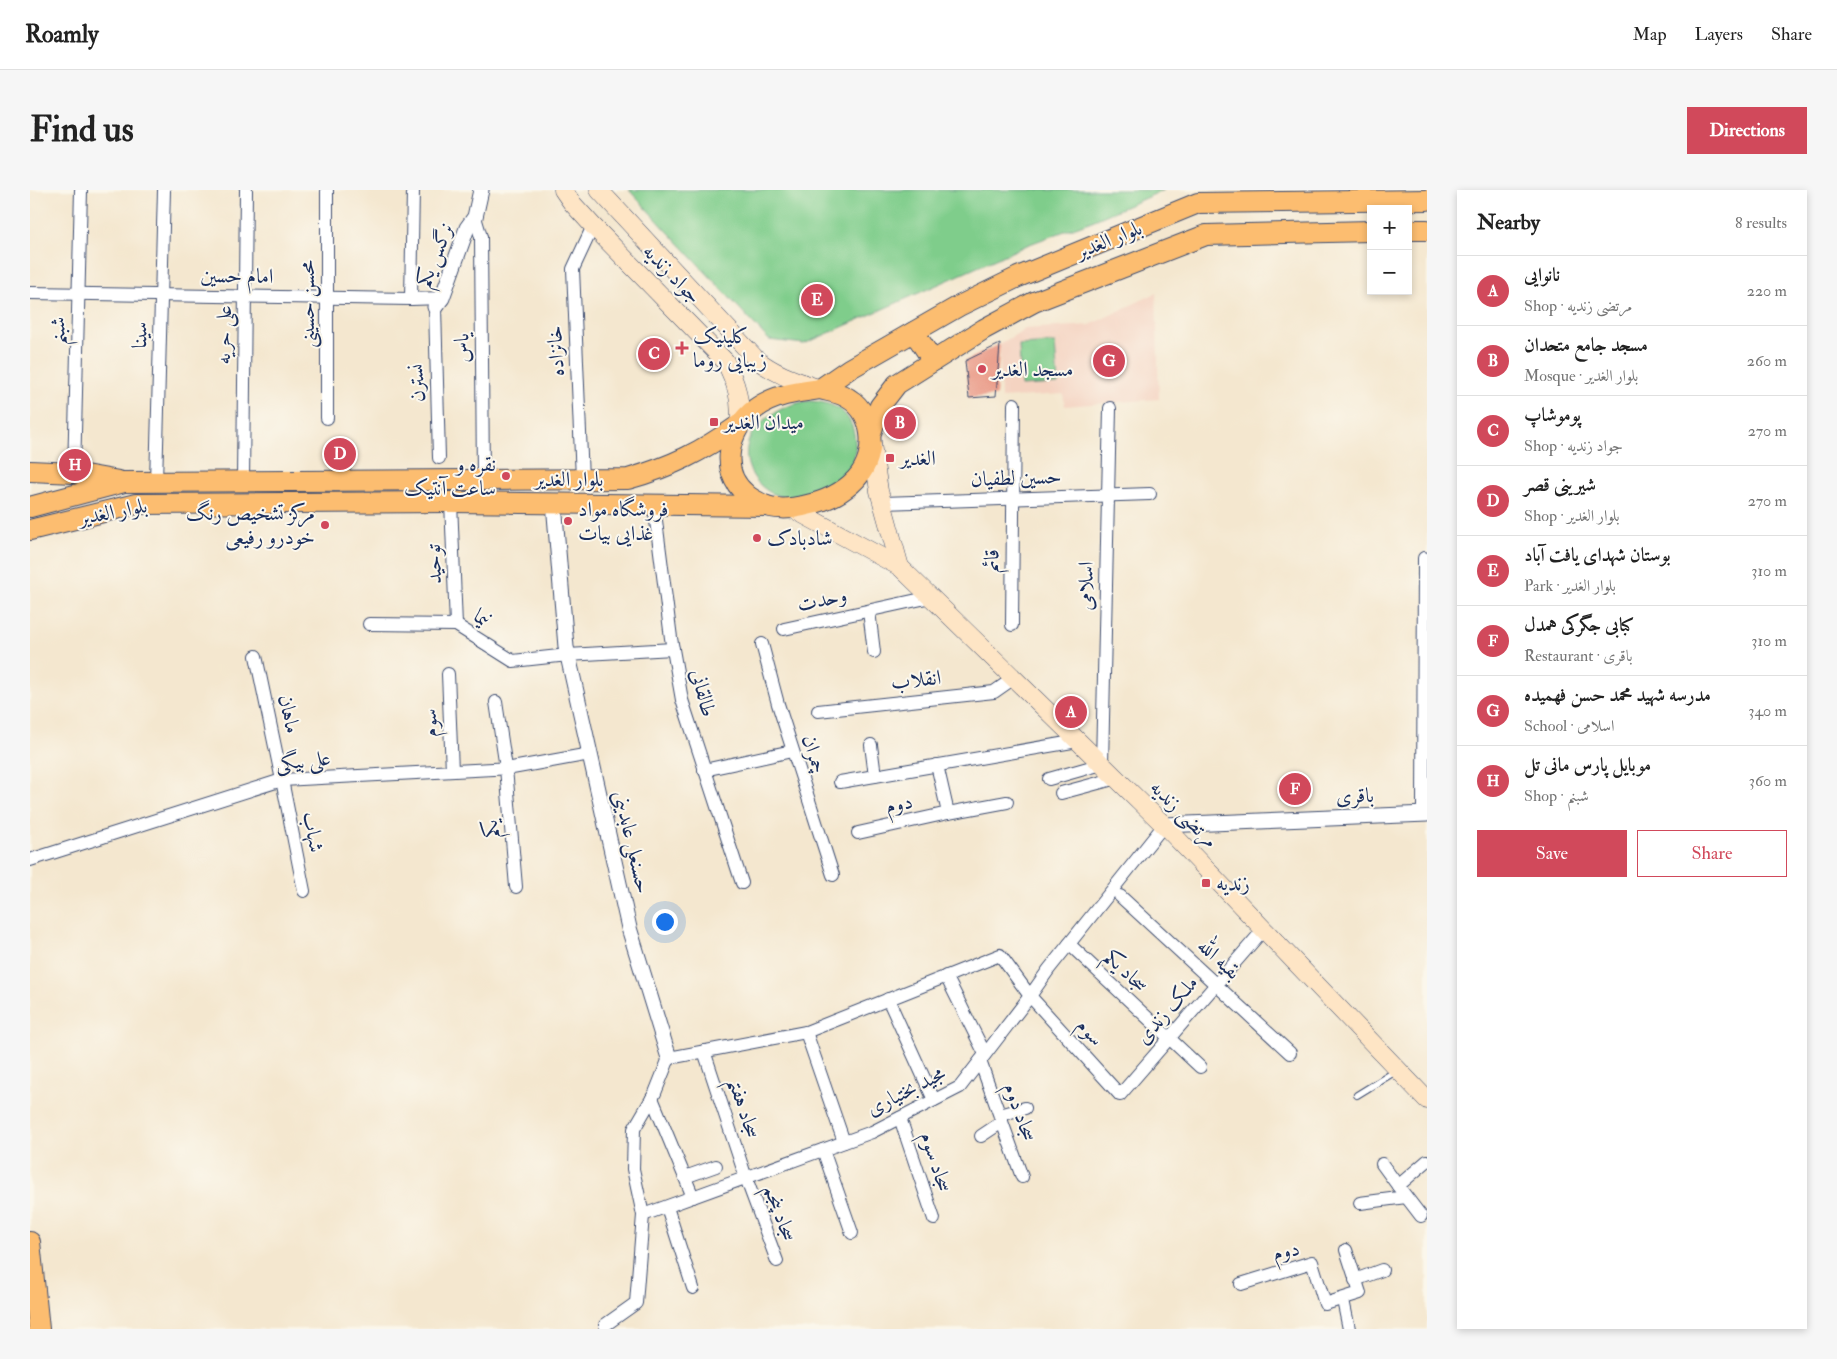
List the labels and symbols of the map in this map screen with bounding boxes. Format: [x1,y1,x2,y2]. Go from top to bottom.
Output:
street label: بلوار الغدیر [1070,215,1146,266]
street label: نرگس یکم [410,218,466,294]
street label: جواد زندیه [637,238,707,310]
street label: محسن حسینی [294,260,322,348]
street label: امام حسین [200,262,274,294]
pin: E [801,281,833,319]
street label: علی حریه [210,305,240,365]
street label: شبنم [44,316,79,346]
street label: سینا [126,321,154,349]
place label: کلینیک زیبایی روما [693,323,767,374]
street label: خانزاده [541,325,571,377]
street label: یاس [448,332,476,363]
pin: C [638,335,670,373]
marker: کلینیک زیبایی روما [675,341,689,355]
pin: G [1093,342,1125,380]
place label: مسجد الغدیر [990,356,1073,383]
street label: نسترن [403,363,431,403]
marker: مسجد الغدیر [976,363,988,375]
pin: B [884,404,916,442]
place label: میدان الغدیر [722,409,804,436]
marker: میدان الغدیر [708,416,720,428]
pin: D [324,435,356,473]
place label: الغدیر [898,445,936,472]
pin: H [59,446,91,484]
place label: نقره و ساعت آنتیک [404,451,496,502]
marker: الغدیر [884,452,896,464]
street label: حسین لطفیان [970,463,1062,493]
street label: بلوار الغدیر [532,466,604,493]
marker: نقره و ساعت آنتیک [500,470,512,482]
street label: بلوار الغدیر [75,492,150,532]
place label: فروشگاه مواد غذایی بیات [578,496,668,547]
place label: مرکز تشخیص رنگ خودرو رفیعی [186,500,315,551]
marker: فروشگاه مواد غذایی بیات [562,515,574,527]
marker: مرکز تشخیص رنگ خودرو رفیعی [319,519,331,531]
place label: شادبادک [767,525,833,552]
marker: شادبادک [751,532,763,544]
street label: توحید [420,543,448,584]
street label: قائم [978,549,1010,573]
street label: اسلامی [1072,561,1100,611]
street label: وحدت [795,582,849,618]
street label: نیما [468,602,496,634]
street label: انقلاب [890,664,942,696]
street label: طالقانی [684,666,722,720]
street label: ماهان [272,692,306,736]
pin: A [1055,693,1087,731]
street label: سوم [416,708,448,738]
street label: چمران [795,731,833,777]
street label: علی بیگی [274,745,332,779]
pin: F [1279,770,1311,808]
street label: مرتضی زندیه [1143,774,1224,855]
street label: باقری [1335,782,1375,810]
street label: حسنعلی عابدینی [605,788,657,897]
street label: دوم [883,788,916,824]
street label: شهاب [296,809,330,855]
street label: یکم [477,817,511,839]
place label: زندیه [1216,870,1250,897]
marker: زندیه [1200,877,1212,889]
your location [652,909,678,935]
street label: بقیه الله [1192,929,1249,986]
street label: سجاد یکم [1094,943,1154,1003]
street label: ملک زندی [1130,970,1204,1050]
street label: سوم [1067,1012,1110,1054]
street label: مجید بختیاری [862,1060,950,1122]
street label: سجاد هفتم [715,1074,767,1144]
street label: سجاد دوم [993,1079,1043,1147]
street label: سجاد سوم [910,1128,958,1197]
street label: سجاد پنجم [752,1181,803,1247]
street label: دوم [1270,1235,1303,1271]

